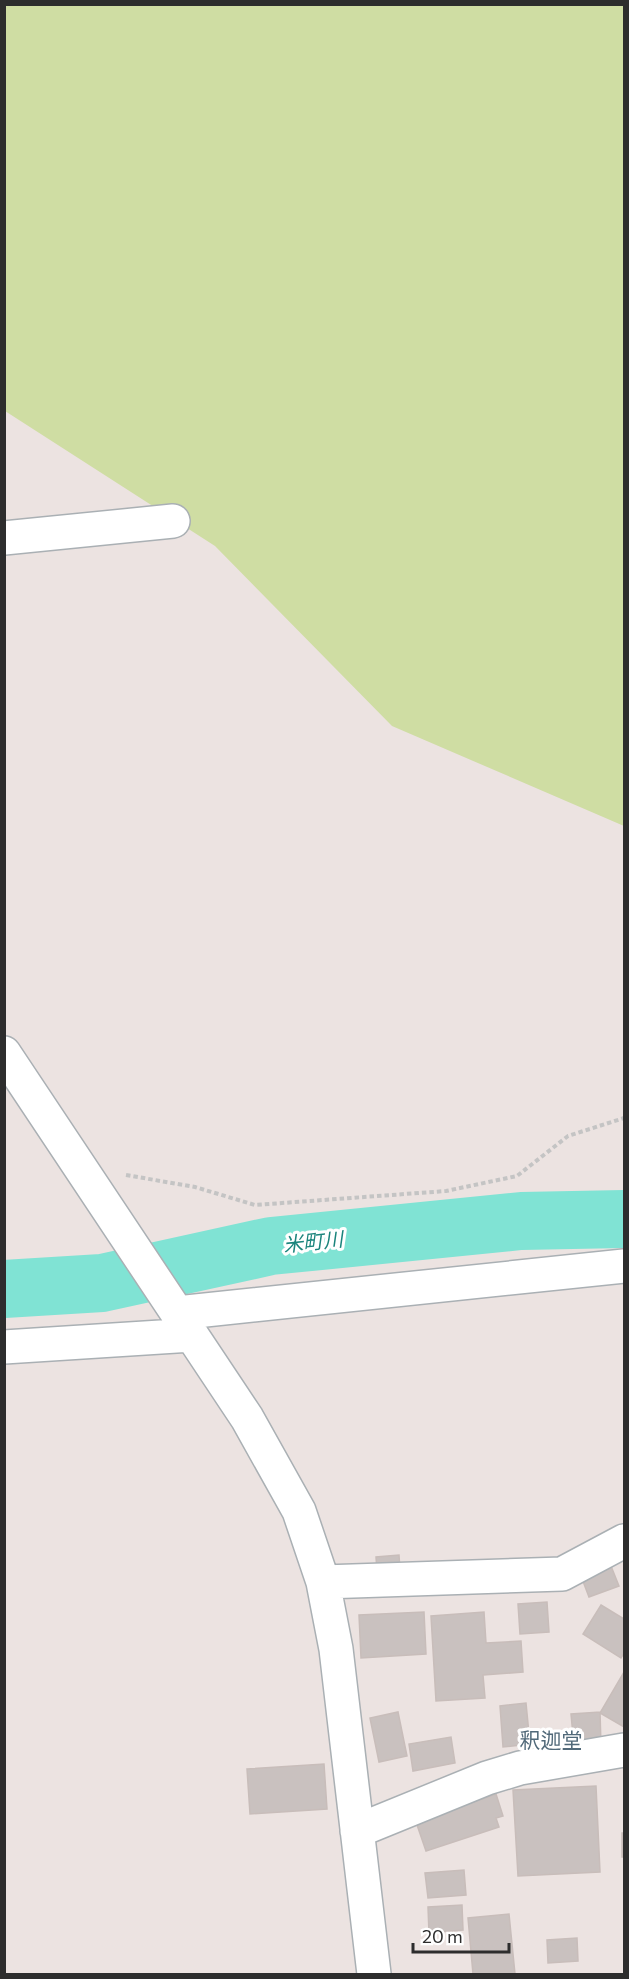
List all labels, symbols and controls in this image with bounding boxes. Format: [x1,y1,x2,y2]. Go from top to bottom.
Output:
water label: 米町川 [282,1226,346,1256]
district label: 釈迦堂 [520,1727,583,1752]
scale bar [413,1916,509,1954]
text: 20 m [422,1925,463,1947]

